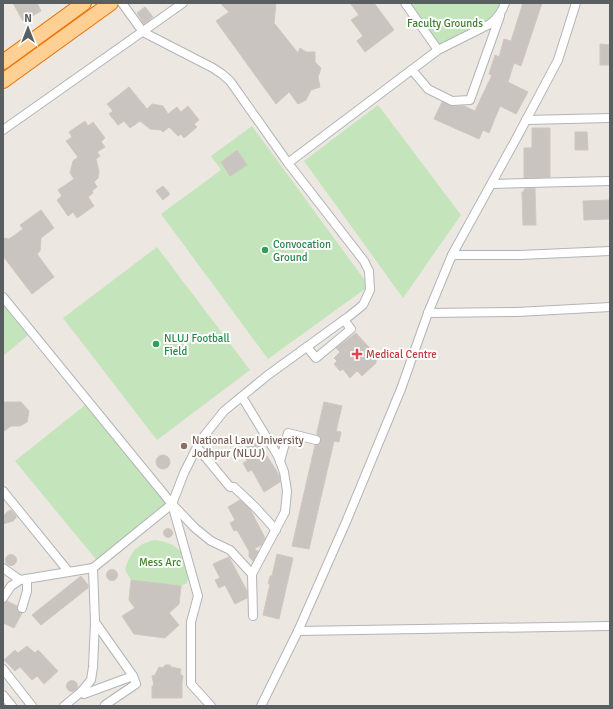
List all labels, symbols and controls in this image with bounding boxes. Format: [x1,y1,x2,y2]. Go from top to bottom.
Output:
north arrow [8,8,48,48]
text: N [24,12,32,25]
park label: Faculty Grounds [407,17,483,30]
place label: Convocation Ground [273,238,331,264]
marker: Convocation Ground [260,245,270,255]
place label: NLUJ Football Field [164,332,230,358]
marker: NLUJ Football Field [151,339,161,349]
marker: Medical Centre [351,348,363,360]
place label: Medical Centre [366,348,437,361]
place label: National Law University Jodhpur (NLUJ) [192,434,305,460]
marker: National Law University Jodhpur (NLUJ) [179,441,189,451]
park label: Mess Arc [139,556,181,569]

